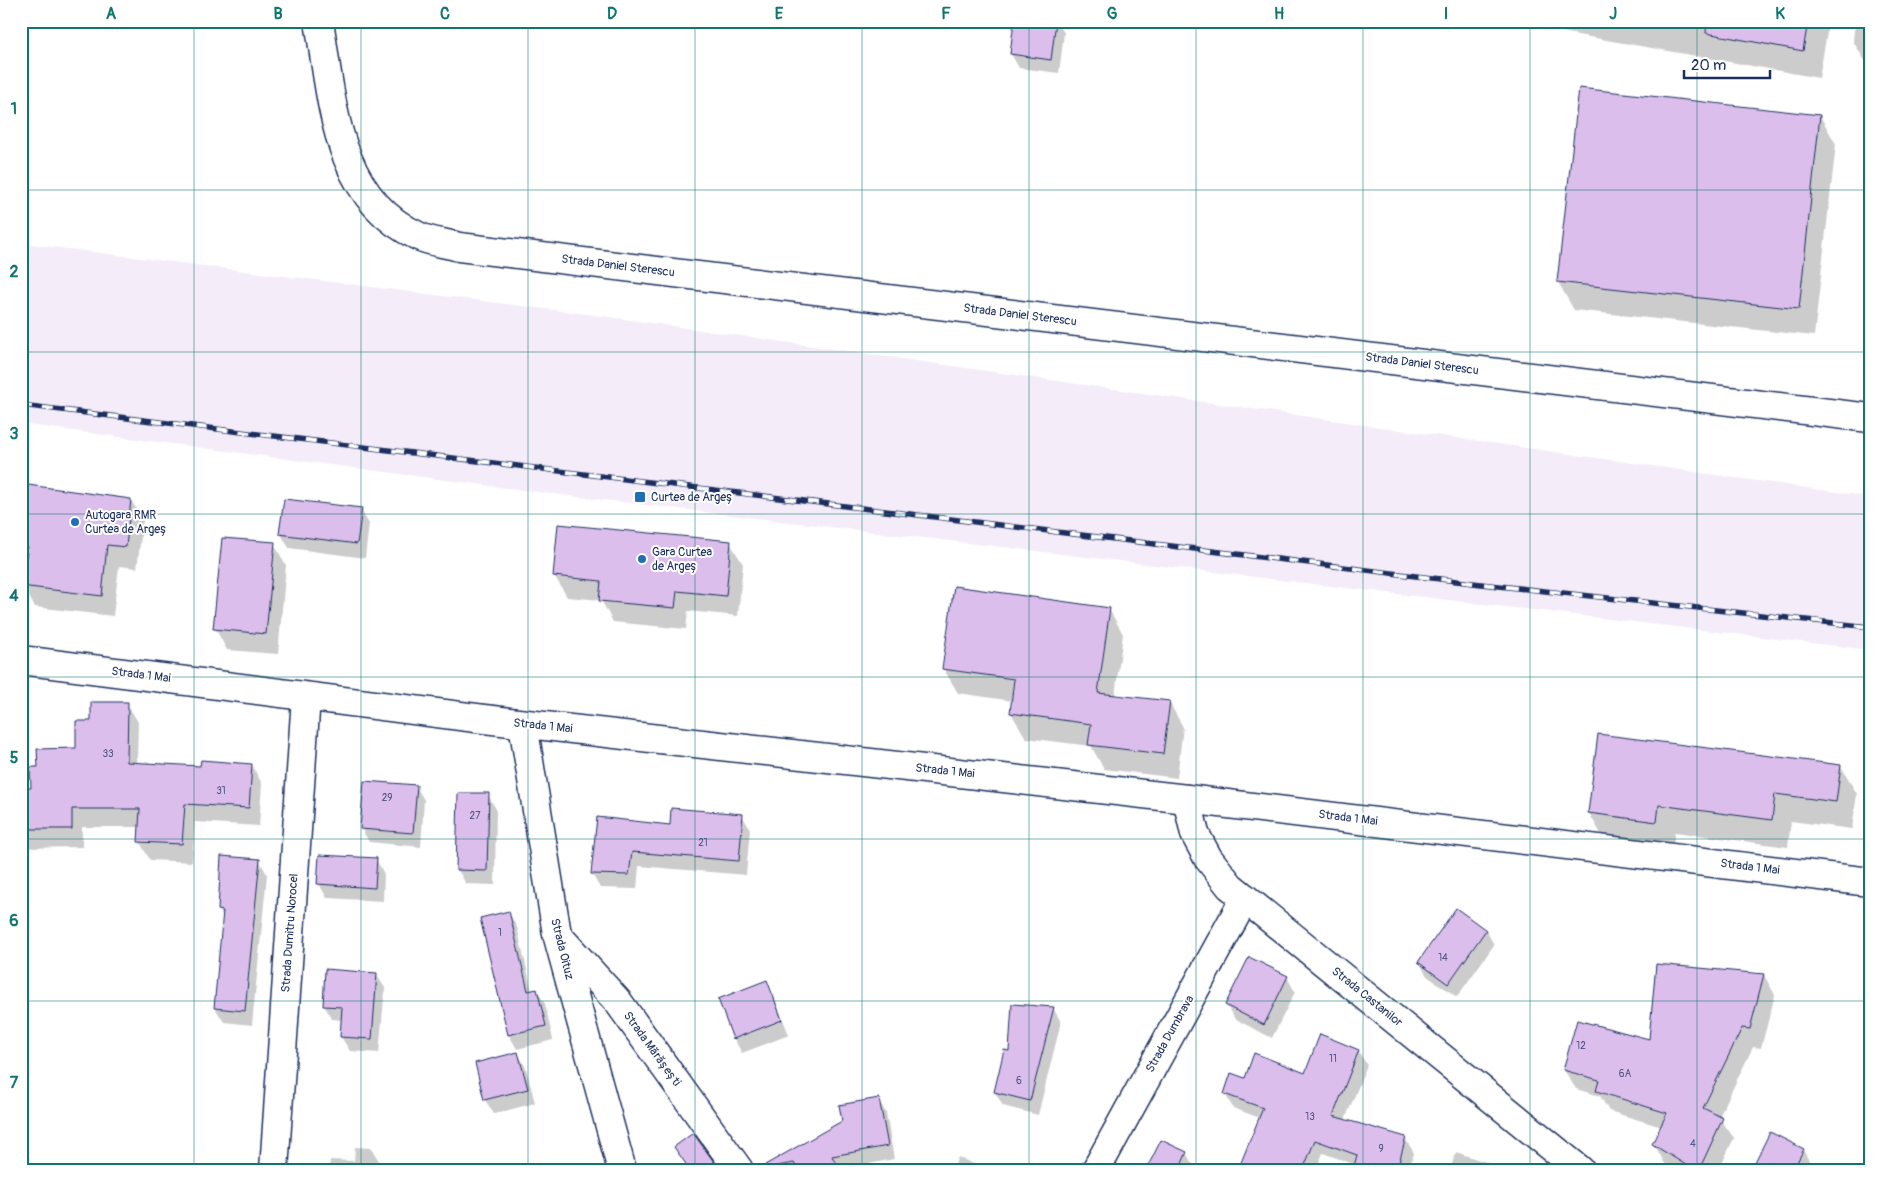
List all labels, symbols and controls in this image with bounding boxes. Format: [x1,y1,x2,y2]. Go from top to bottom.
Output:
text: A [106,4,117,24]
text: B [273,4,283,24]
text: C [440,4,450,24]
text: D [607,4,617,24]
text: E [775,4,784,24]
text: F [941,4,951,24]
text: G [1107,4,1118,24]
text: H [1274,4,1284,24]
text: I [1444,4,1448,24]
text: J [1609,4,1617,24]
text: K [1775,4,1785,24]
scale bar [1684,48,1770,80]
text: 20 m [1691,56,1726,75]
text: 1 [11,99,17,119]
street label: Strada Daniel Sterescu [561,252,675,280]
text: 2 [10,262,19,282]
street label: Strada Daniel Sterescu [963,301,1077,329]
street label: Strada Daniel Sterescu [1365,350,1479,378]
text: 3 [10,424,19,444]
marker: Curtea de Argeș [633,490,647,504]
place label: Curtea de Argeș [651,490,733,505]
place label: Autogara RMR Curtea de Argeș [85,508,167,537]
marker: Autogara RMR Curtea de Argeș [69,516,81,528]
place label: Gara Curtea de Argeș [652,545,712,574]
marker: Gara Curtea de Argeș [636,553,648,565]
text: 4 [9,586,19,606]
street label: Strada 1 Mai [111,664,171,686]
street label: Strada 1 Mai [513,715,573,737]
text: 5 [10,748,19,768]
house number: 33 [102,748,114,760]
street label: Strada 1 Mai [915,760,975,782]
house number: 31 [216,785,226,797]
house number: 29 [382,792,392,804]
street label: Strada 1 Mai [1318,807,1378,829]
house number: 27 [470,810,481,822]
house number: 21 [698,837,708,849]
street label: Strada 1 Mai [1720,856,1780,878]
street label: Strada Dumitru Norocel [278,873,302,993]
text: 6 [9,911,19,931]
street label: Strada Oituz [547,917,577,981]
house number: 1 [498,927,502,939]
house number: 14 [1438,952,1448,964]
street label: Strada Castanilor [1329,964,1406,1031]
street label: Strada Dumbrava [1143,992,1198,1075]
street label: Strada Mărășești [620,1009,684,1089]
house number: 12 [1576,1040,1586,1052]
house number: 11 [1329,1053,1337,1065]
house number: 6A [1619,1068,1632,1080]
text: 7 [10,1073,19,1093]
house number: 6 [1016,1075,1022,1087]
house number: 13 [1305,1111,1315,1123]
house number: 4 [1690,1138,1696,1150]
house number: 9 [1378,1143,1384,1155]

